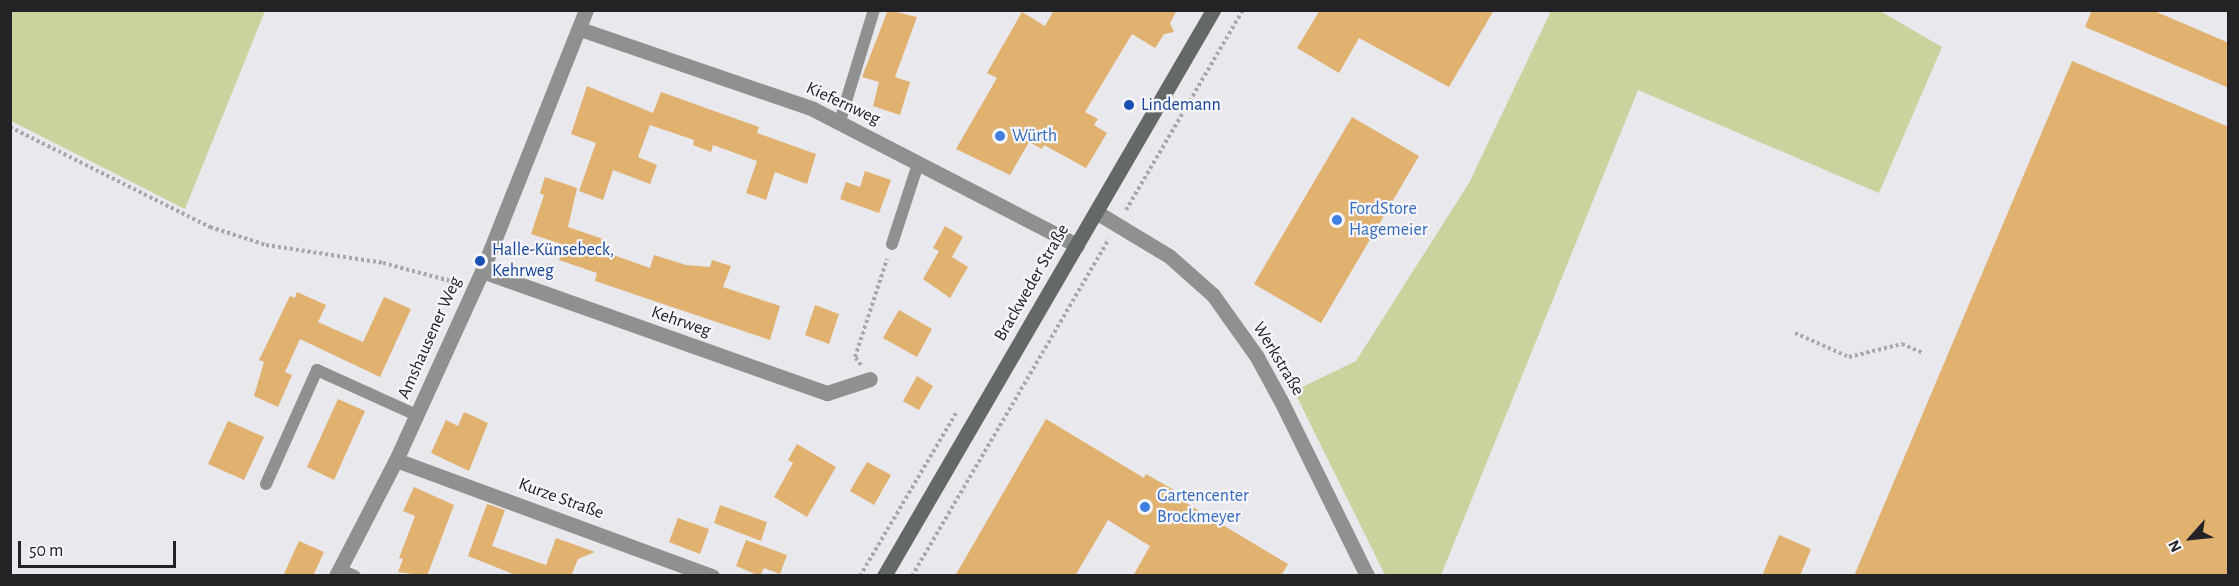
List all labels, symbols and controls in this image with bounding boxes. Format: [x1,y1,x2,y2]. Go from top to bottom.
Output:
street label: Kiefernweg [802,77,884,131]
place label: Lindemann [1141,94,1221,116]
marker: Lindemann [1122,98,1136,112]
place label: Würth [1012,125,1057,147]
marker: Würth [993,129,1007,143]
place label: FordStore Hagemeier [1349,199,1427,242]
marker: FordStore Hagemeier [1330,213,1344,227]
street label: Brackweder Straße [990,221,1074,345]
place label: Halle-Künsebeck, Kehrweg [492,240,614,282]
marker: Halle-Künsebeck, Kehrweg [473,254,487,268]
street label: Amshausener Weg [393,273,467,403]
street label: Kehrweg [648,302,714,342]
street label: Werkstraße [1248,318,1308,400]
street label: Kurze Straße [515,474,607,524]
place label: Gartencenter Brockmeyer [1157,486,1249,528]
marker: Gartencenter Brockmeyer [1138,500,1152,514]
north arrow [2161,508,2221,568]
scale bar [21,529,178,567]
text: N [2165,538,2185,555]
text: 50 m [29,542,63,560]

